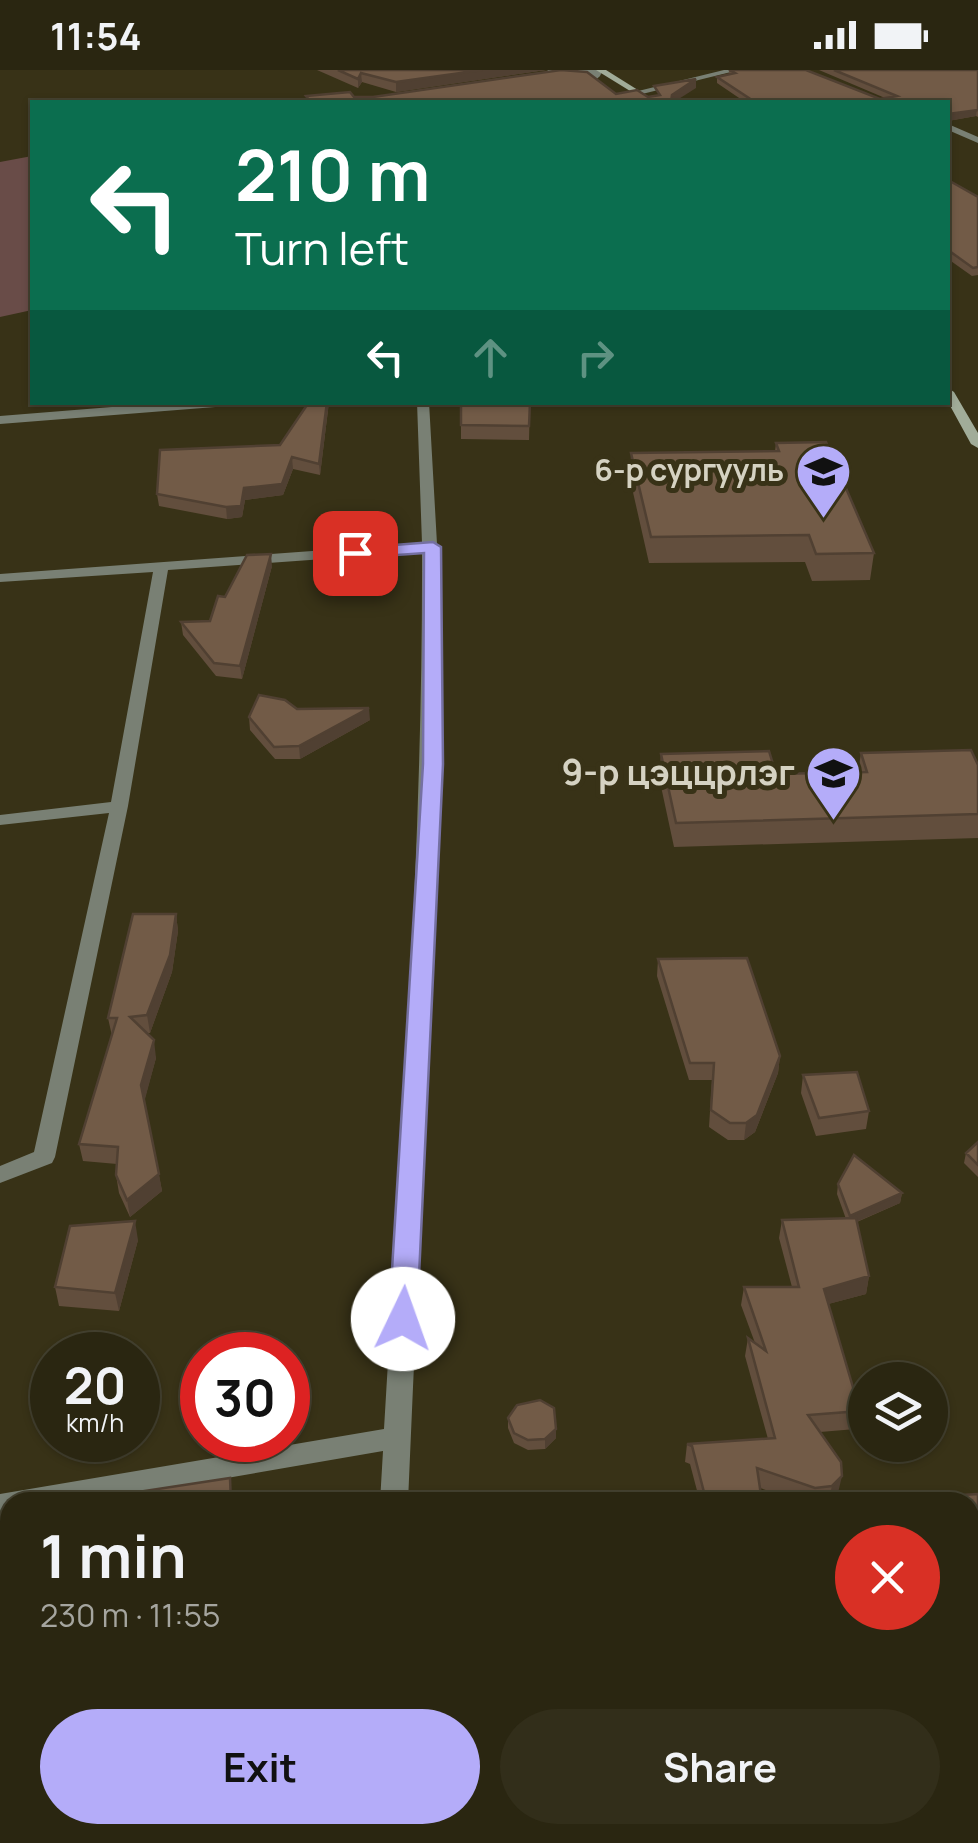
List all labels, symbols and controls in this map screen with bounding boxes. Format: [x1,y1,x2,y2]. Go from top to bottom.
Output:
text: 11:54 [50,9,142,61]
text: 210 m [235,126,430,222]
icon: left [70,140,200,270]
text: Turn left [235,217,409,279]
icon: left [358,330,413,385]
icon: ahead [463,330,518,385]
icon: right [568,330,623,385]
school or university icon: 6-р сургууль [793,441,853,520]
place label: 6-р сургууль [594,449,784,490]
pin [313,511,398,596]
icon: arrive [328,526,383,581]
school or university icon: 9-р цэццрлэг [804,743,864,822]
place label: 9-р цэццрлэг [562,748,795,796]
position arrow [351,1267,455,1371]
speed limit sign: 30 [180,1332,310,1462]
text: 20 [64,1351,126,1419]
map controls [848,1362,948,1462]
button: layers [848,1362,948,1462]
text: km/h [66,1405,124,1440]
text: 1 min [40,1514,187,1596]
button: close [835,1525,940,1630]
text: 230 m · 11:55 [40,1593,221,1637]
button: Exit [40,1709,480,1824]
button: Share [500,1709,940,1824]

